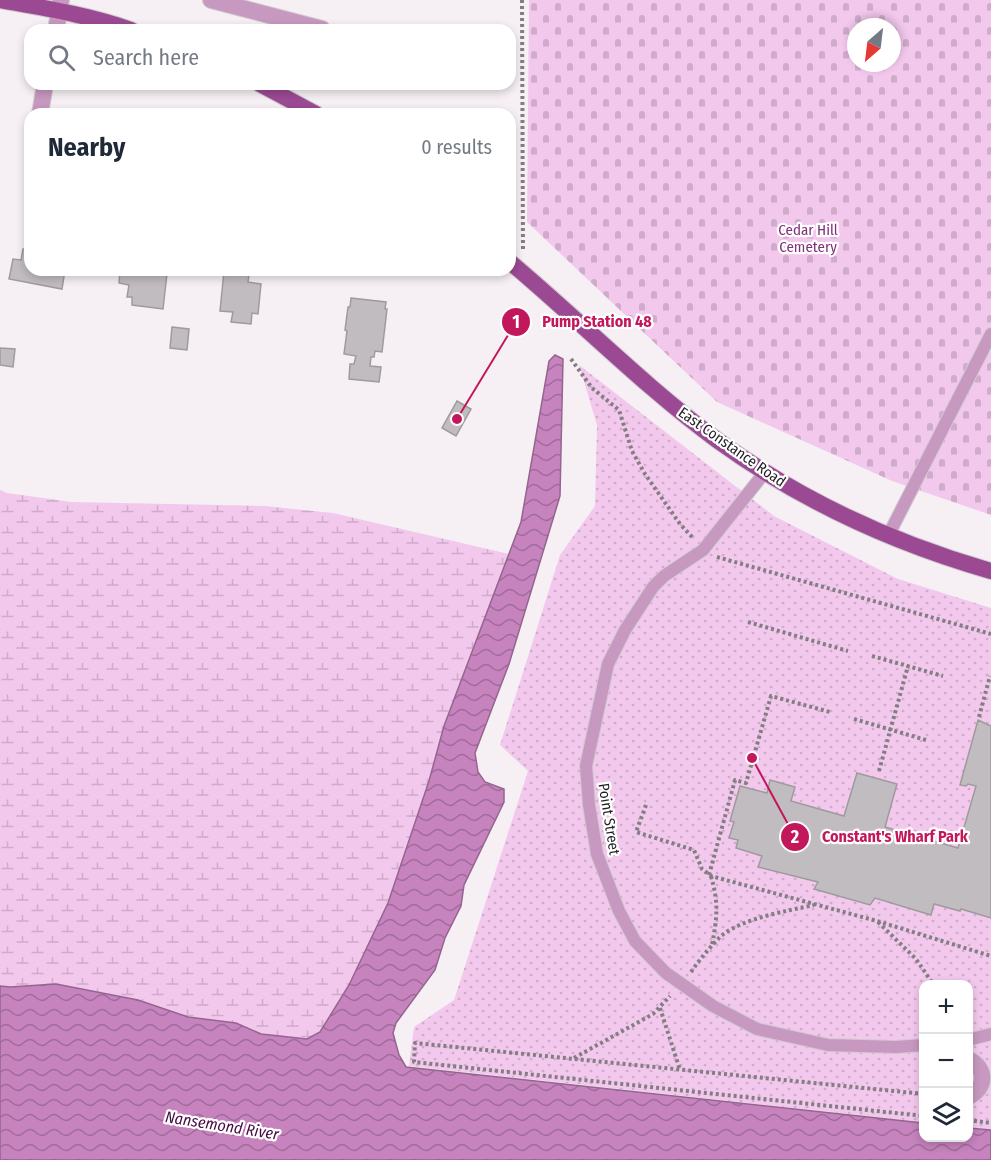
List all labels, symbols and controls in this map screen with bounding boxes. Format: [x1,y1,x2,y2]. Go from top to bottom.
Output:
north arrow [847,18,901,72]
search box [24,24,516,90]
icon: search [45,41,78,74]
text: Search here [93,44,199,71]
text: Nearby [48,132,125,163]
text: 0 results [421,135,492,159]
park label: Cedar Hill Cemetery [778,221,838,256]
callout: Pump Station 48 [501,305,664,339]
text: 1 [512,311,520,333]
text: Pump Station 48 [542,312,652,331]
street label: East Constance Road [675,403,789,491]
street label: Point Street [594,782,624,856]
callout: Constant's Wharf Park [780,820,980,854]
text: 2 [790,826,799,848]
text: Constant's Wharf Park [822,827,969,846]
map controls [919,980,973,1142]
button: + [919,980,973,1034]
button: − [919,1034,973,1088]
button: layers [919,1088,973,1142]
water label: Nansemond River [164,1107,281,1144]

